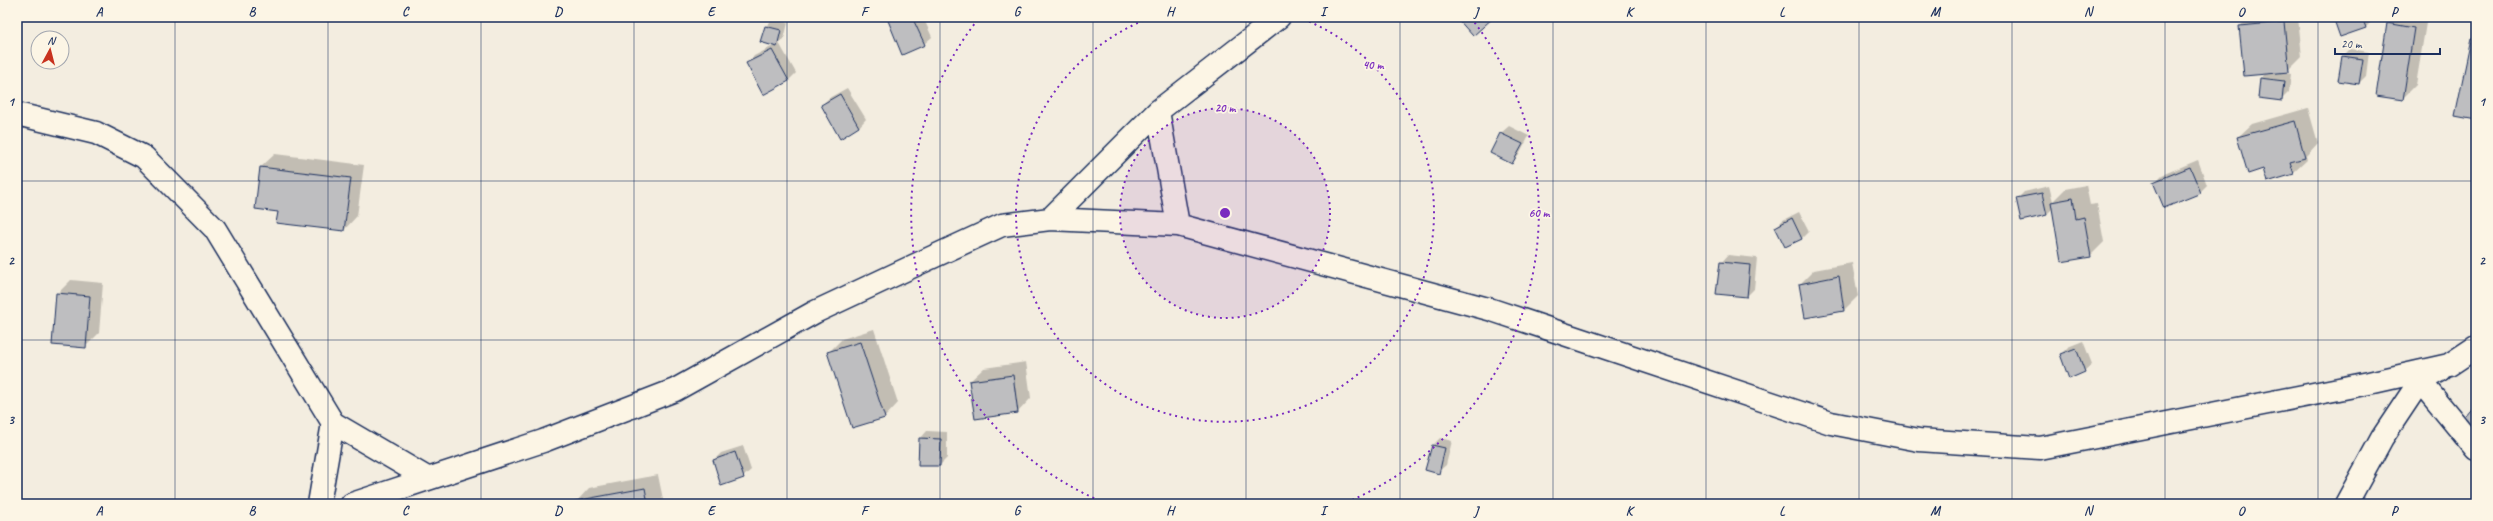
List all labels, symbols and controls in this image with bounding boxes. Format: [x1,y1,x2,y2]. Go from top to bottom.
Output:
text: A [96,4,104,20]
text: B [249,4,257,20]
text: C [402,4,410,20]
text: D [554,4,563,20]
text: E [708,4,717,20]
text: F [861,4,870,20]
text: G [1014,4,1022,20]
text: H [1166,4,1176,20]
text: I [1320,4,1329,20]
text: J [1473,4,1480,20]
text: K [1626,4,1636,20]
text: L [1779,4,1786,20]
text: M [1930,4,1941,20]
text: N [2084,4,2095,20]
text: O [2238,4,2247,20]
text: P [2391,4,2400,20]
north arrow [30,30,70,70]
scale bar [2335,30,2440,56]
text: N [47,33,58,48]
text: 20 m [2341,36,2363,52]
text: 40 m [1363,57,1384,73]
text: 1 [8,94,16,110]
text: 1 [2479,94,2487,110]
text: 20 m [1215,100,1236,116]
text: 60 m [1529,205,1551,221]
centre of rings [1218,206,1232,220]
text: 2 [8,253,15,269]
text: 2 [2479,253,2486,269]
text: 3 [8,412,15,428]
text: 3 [2479,412,2486,428]
text: A [96,503,104,519]
text: B [249,503,257,519]
text: C [402,503,410,519]
text: D [554,503,563,519]
text: E [708,503,717,519]
text: F [861,503,870,519]
text: G [1014,503,1022,519]
text: H [1166,503,1176,519]
text: I [1320,503,1329,519]
text: J [1473,503,1480,519]
text: K [1626,503,1636,519]
text: L [1779,503,1786,519]
text: M [1930,503,1941,519]
text: N [2084,503,2095,519]
text: O [2238,503,2247,519]
text: P [2391,503,2400,519]

